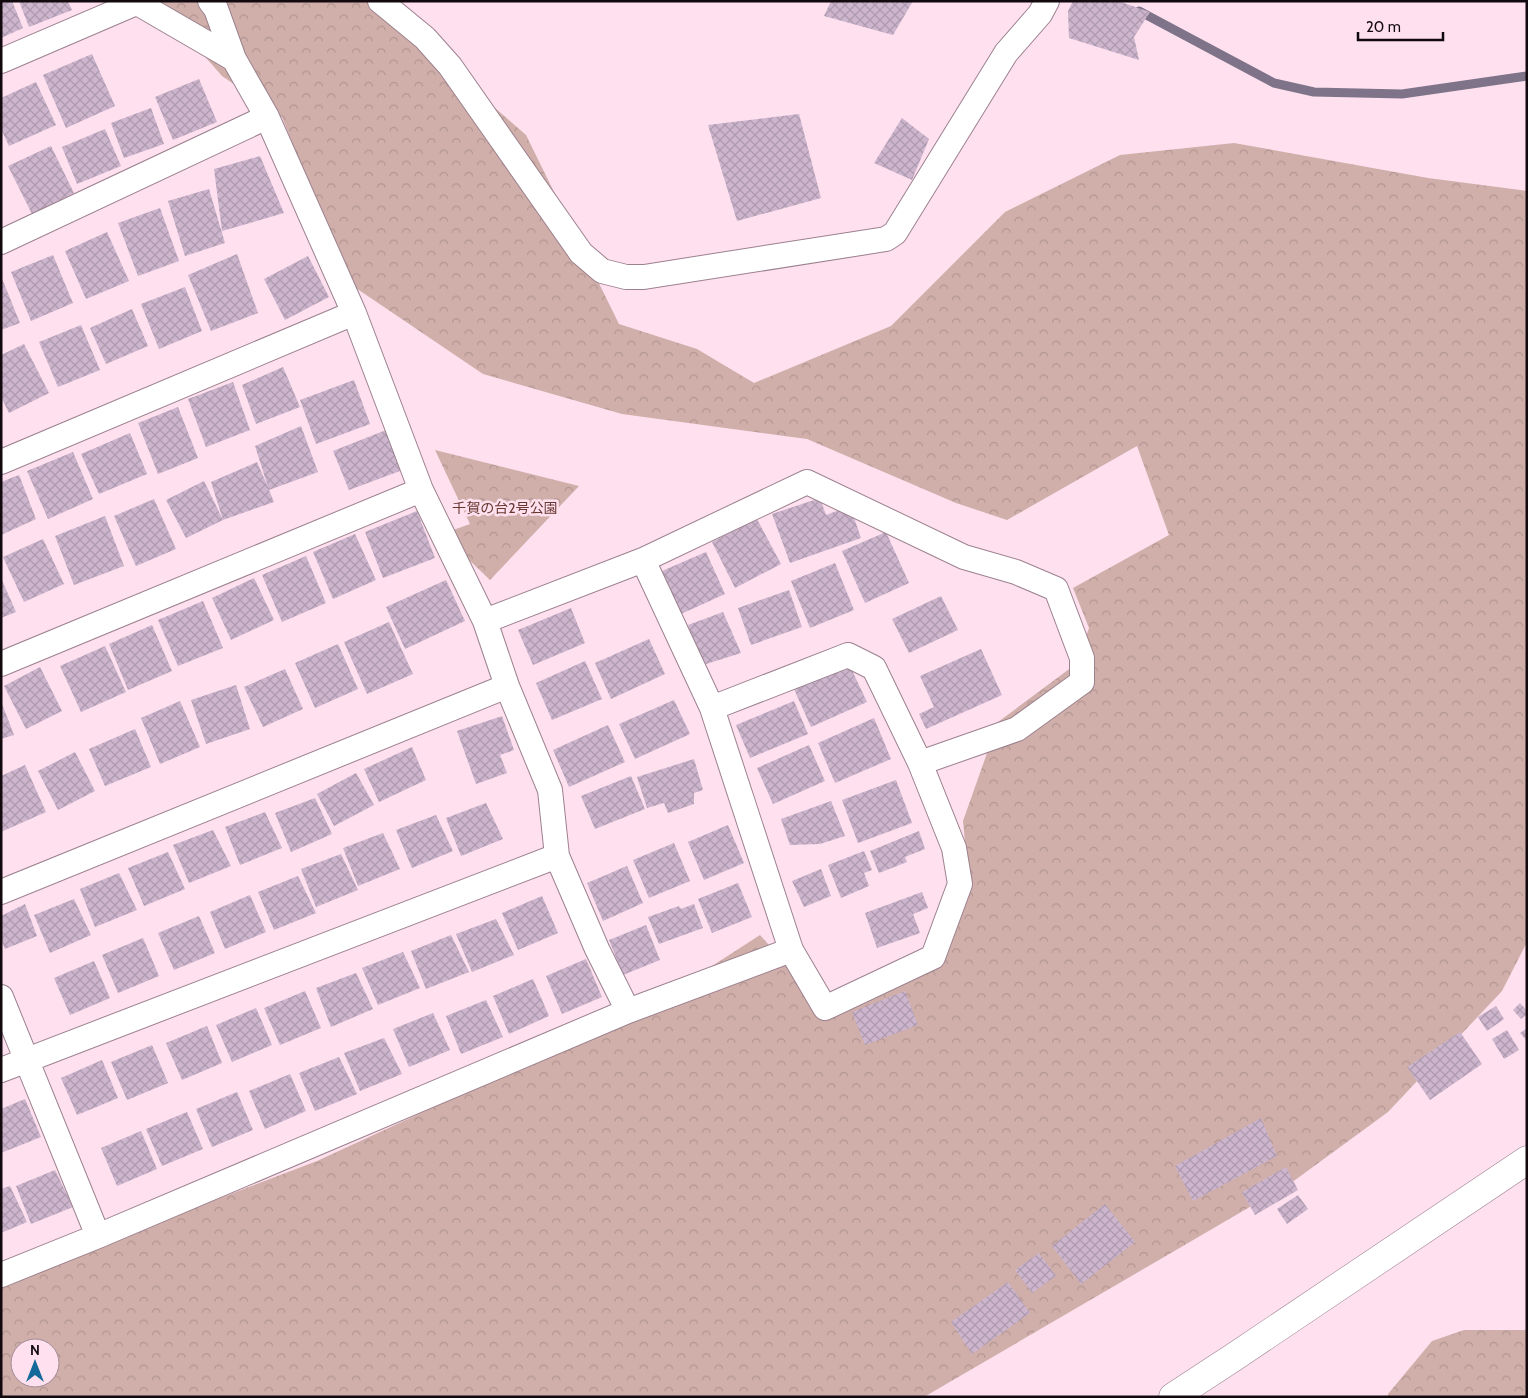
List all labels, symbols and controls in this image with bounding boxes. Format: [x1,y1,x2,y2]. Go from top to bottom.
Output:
scale bar [1358,10,1443,42]
text: 20 m [1366,18,1401,36]
park label: 千賀の台2号公園 [452,499,558,517]
north arrow [10,1338,60,1388]
text: N [30,1341,40,1359]

